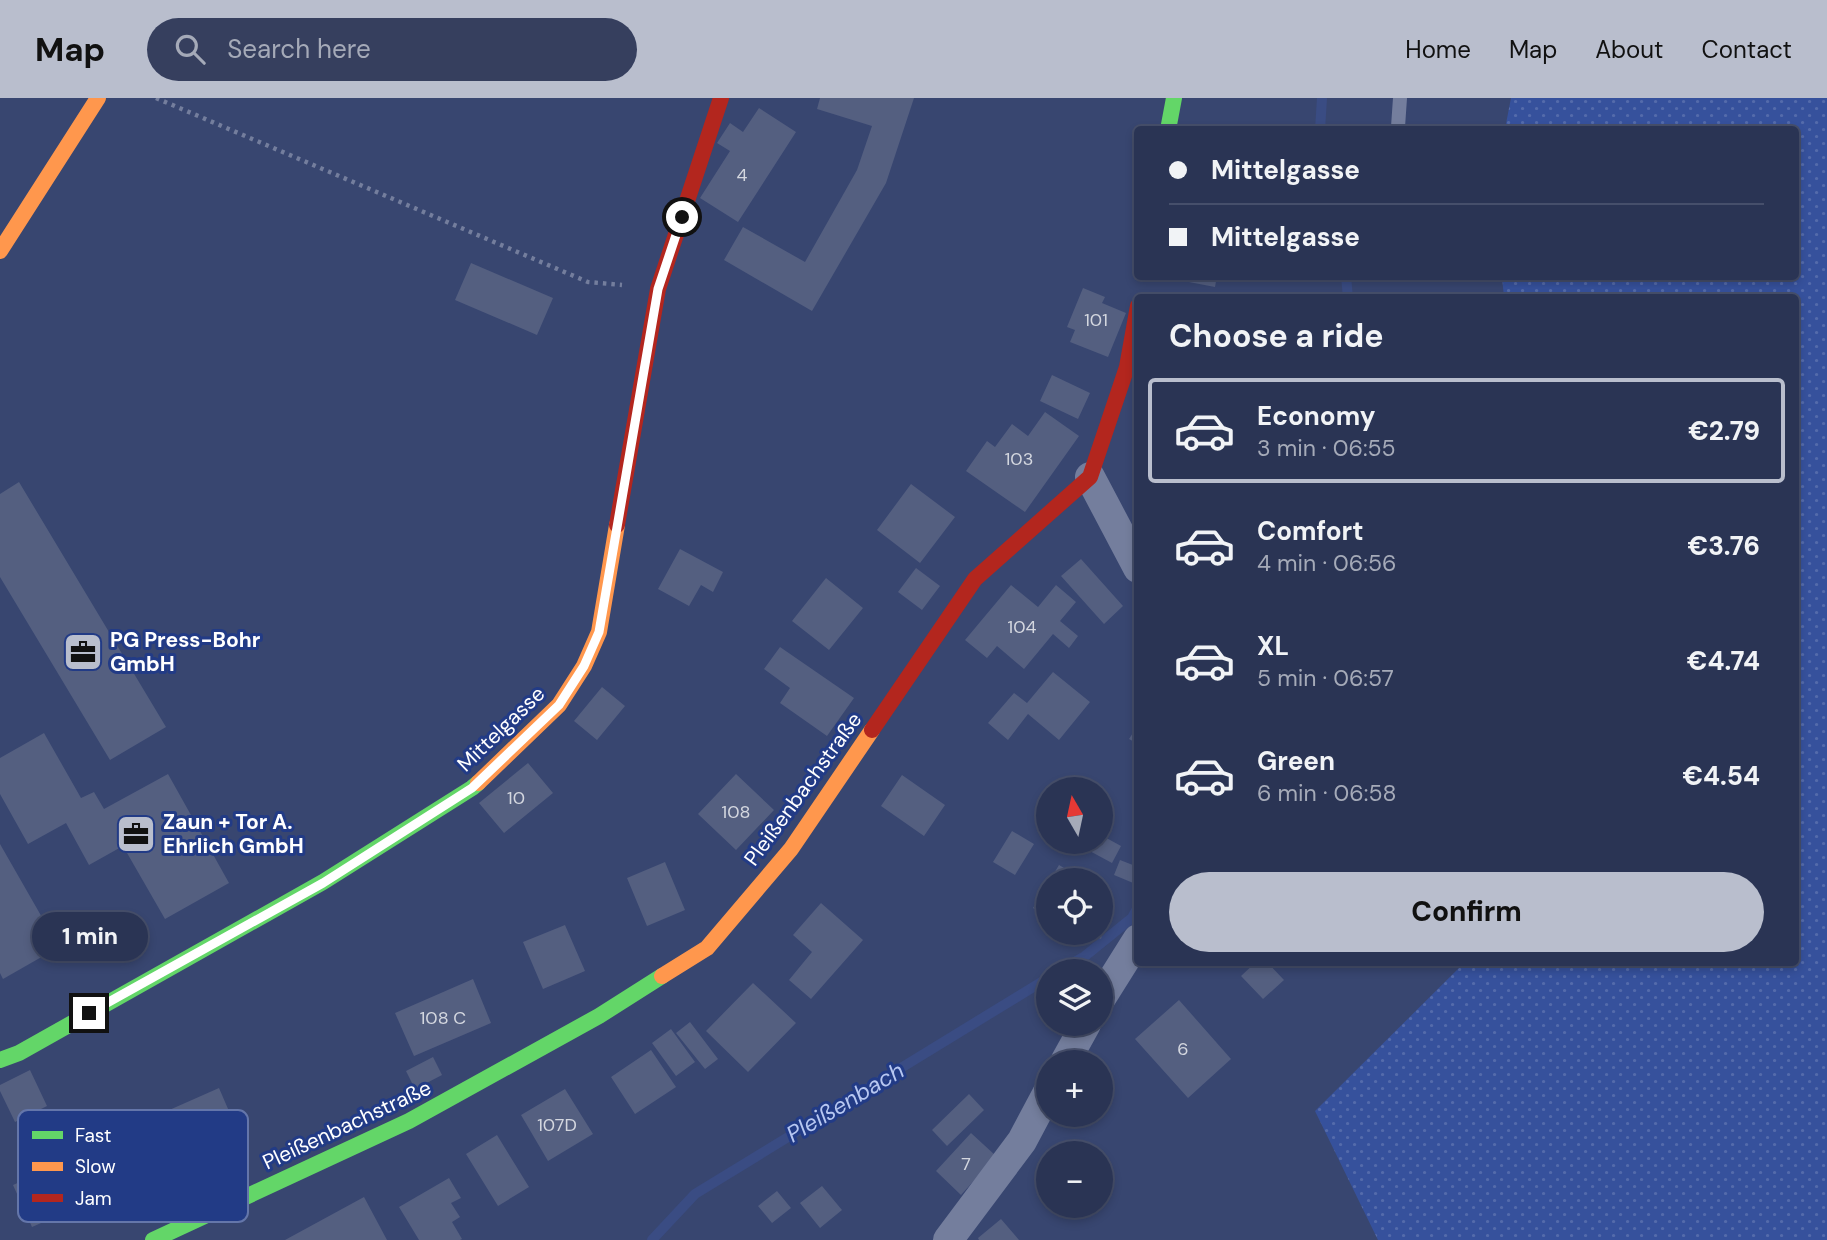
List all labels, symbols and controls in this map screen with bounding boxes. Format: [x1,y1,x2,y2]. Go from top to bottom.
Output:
search box [147,18,637,81]
text: Map [35,28,105,71]
icon: search [171,30,209,68]
text: Search here [227,32,371,66]
text: Home [1405,34,1471,65]
text: Map [1509,34,1557,65]
text: About [1595,34,1664,65]
text: Contact [1702,34,1792,65]
text: Mittelgasse [1211,153,1360,187]
house number: 4 [737,163,748,187]
route start [666,201,698,233]
text: Mittelgasse [1211,220,1360,254]
house number: 101 [1084,308,1108,332]
text: Choose a ride [1169,315,1384,357]
icon: car [1173,399,1236,462]
text: Economy [1257,399,1375,433]
text: €2.79 [1688,414,1760,448]
text: 3 min · 06:55 [1257,433,1396,463]
house number: 103 [1005,447,1033,471]
icon: car [1173,514,1236,577]
text: Comfort [1257,514,1363,548]
text: €3.76 [1688,529,1760,563]
text: 4 min · 06:56 [1257,548,1396,578]
house number: 104 [1008,615,1036,639]
place label: PG Press-Bohr GmbH [110,626,261,678]
icon: car [1173,629,1236,692]
text: XL [1257,629,1289,663]
office icon: PG Press-Bohr GmbH [62,631,104,673]
text: €4.74 [1687,644,1760,678]
text: 5 min · 06:57 [1257,663,1394,693]
street label: Mittelgasse [451,680,551,778]
street label: Pleißenbachstraße [738,707,868,871]
icon: car [1173,744,1236,807]
text: Green [1257,744,1335,778]
text: €4.54 [1682,759,1760,793]
north arrow [1036,777,1113,854]
map controls [1036,777,1113,1218]
text: 6 min · 06:58 [1257,778,1396,808]
house number: 10 [507,786,525,810]
house number: 108 [722,800,750,824]
place label: Zaun + Tor A. Ehrlich GmbH [163,808,304,860]
office icon: Zaun + Tor A. Ehrlich GmbH [115,813,157,855]
button: locate [1036,868,1113,945]
button: Confirm [1169,872,1764,952]
callout: 1 min [31,912,147,960]
text: 1 min [62,921,118,951]
button: layers [1036,959,1113,1036]
route end [73,997,105,1029]
house number: 108 C [420,1006,466,1030]
house number: 6 [1177,1037,1189,1061]
button: + [1036,1050,1113,1127]
water label: Pleißenbach [781,1055,909,1149]
street label: Pleißenbachstraße [258,1074,436,1176]
legend [18,1110,248,1222]
house number: 107D [537,1113,577,1137]
text: Fast [75,1123,111,1148]
button: − [1036,1141,1113,1218]
house number: 7 [961,1152,971,1176]
text: Slow [75,1154,116,1179]
text: Jam [75,1186,112,1211]

